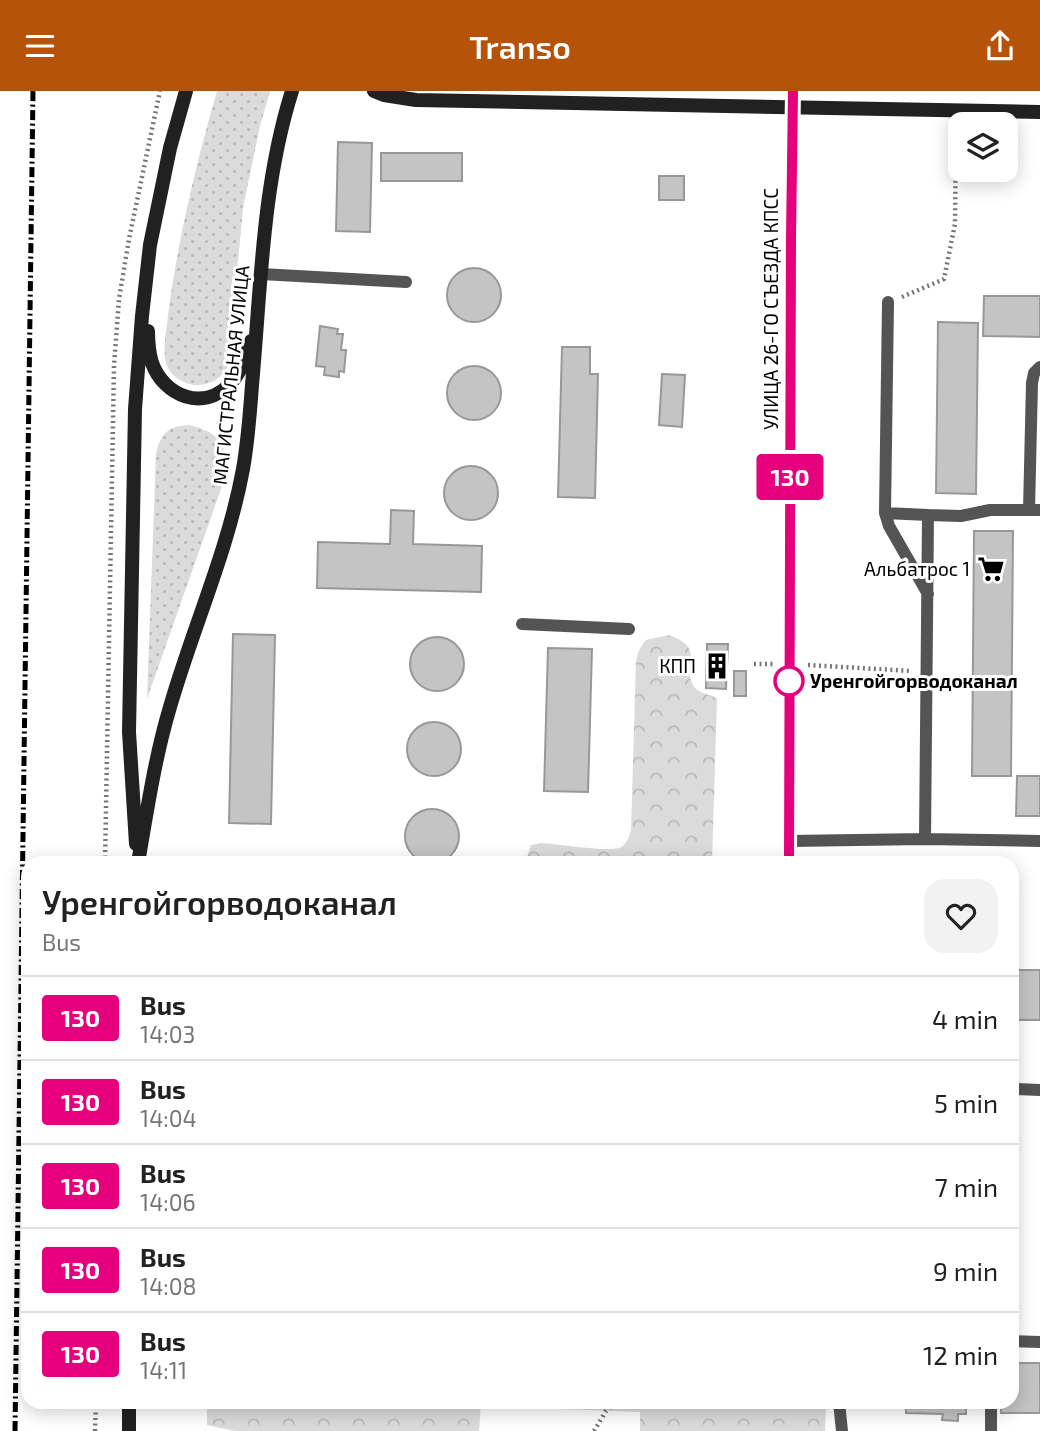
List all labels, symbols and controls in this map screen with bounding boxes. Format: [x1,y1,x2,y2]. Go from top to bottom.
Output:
icon: menu [21,27,59,65]
text: Transo [469,27,571,65]
icon: share [981,27,1019,65]
map controls [948,112,1018,182]
button: layers [948,112,1018,182]
street label: УЛИЦА 26-ГО СЪЕЗДА КПСС [759,188,782,430]
street label: МАГИСТРАЛЬНАЯ УЛИЦА [208,264,253,486]
line badge: 130 [750,454,830,500]
text: 130 [770,462,810,491]
supermarket icon: Альбатрос 1 [976,554,1006,584]
place label: Альбатрос 1 [864,557,970,580]
building icon: КПП [702,651,732,681]
place label: КПП [659,654,696,677]
marker: Уренгойгорводоканал [774,666,804,696]
place label: Уренгойгорводоканал [810,669,1018,692]
button: heart [924,879,998,953]
text: Уренгойгорводоканал [42,882,397,922]
text: Bus [42,928,81,956]
text: Bus [140,989,186,1020]
text: 130 [61,1003,100,1032]
text: 4 min [932,1003,998,1034]
text: 14:03 [140,1020,195,1048]
text: Bus [140,1073,186,1104]
text: 130 [61,1087,100,1116]
text: 5 min [934,1087,998,1118]
text: 14:04 [140,1104,197,1132]
text: Bus [140,1157,186,1188]
text: 130 [61,1171,100,1200]
text: 7 min [935,1171,998,1202]
text: 14:06 [140,1188,196,1216]
text: Bus [140,1241,186,1272]
text: 130 [61,1255,100,1284]
text: 9 min [933,1255,998,1286]
text: 14:08 [140,1272,197,1300]
text: Bus [140,1325,186,1356]
text: 130 [61,1339,100,1368]
text: 12 min [923,1339,998,1370]
text: 14:11 [140,1356,187,1384]

